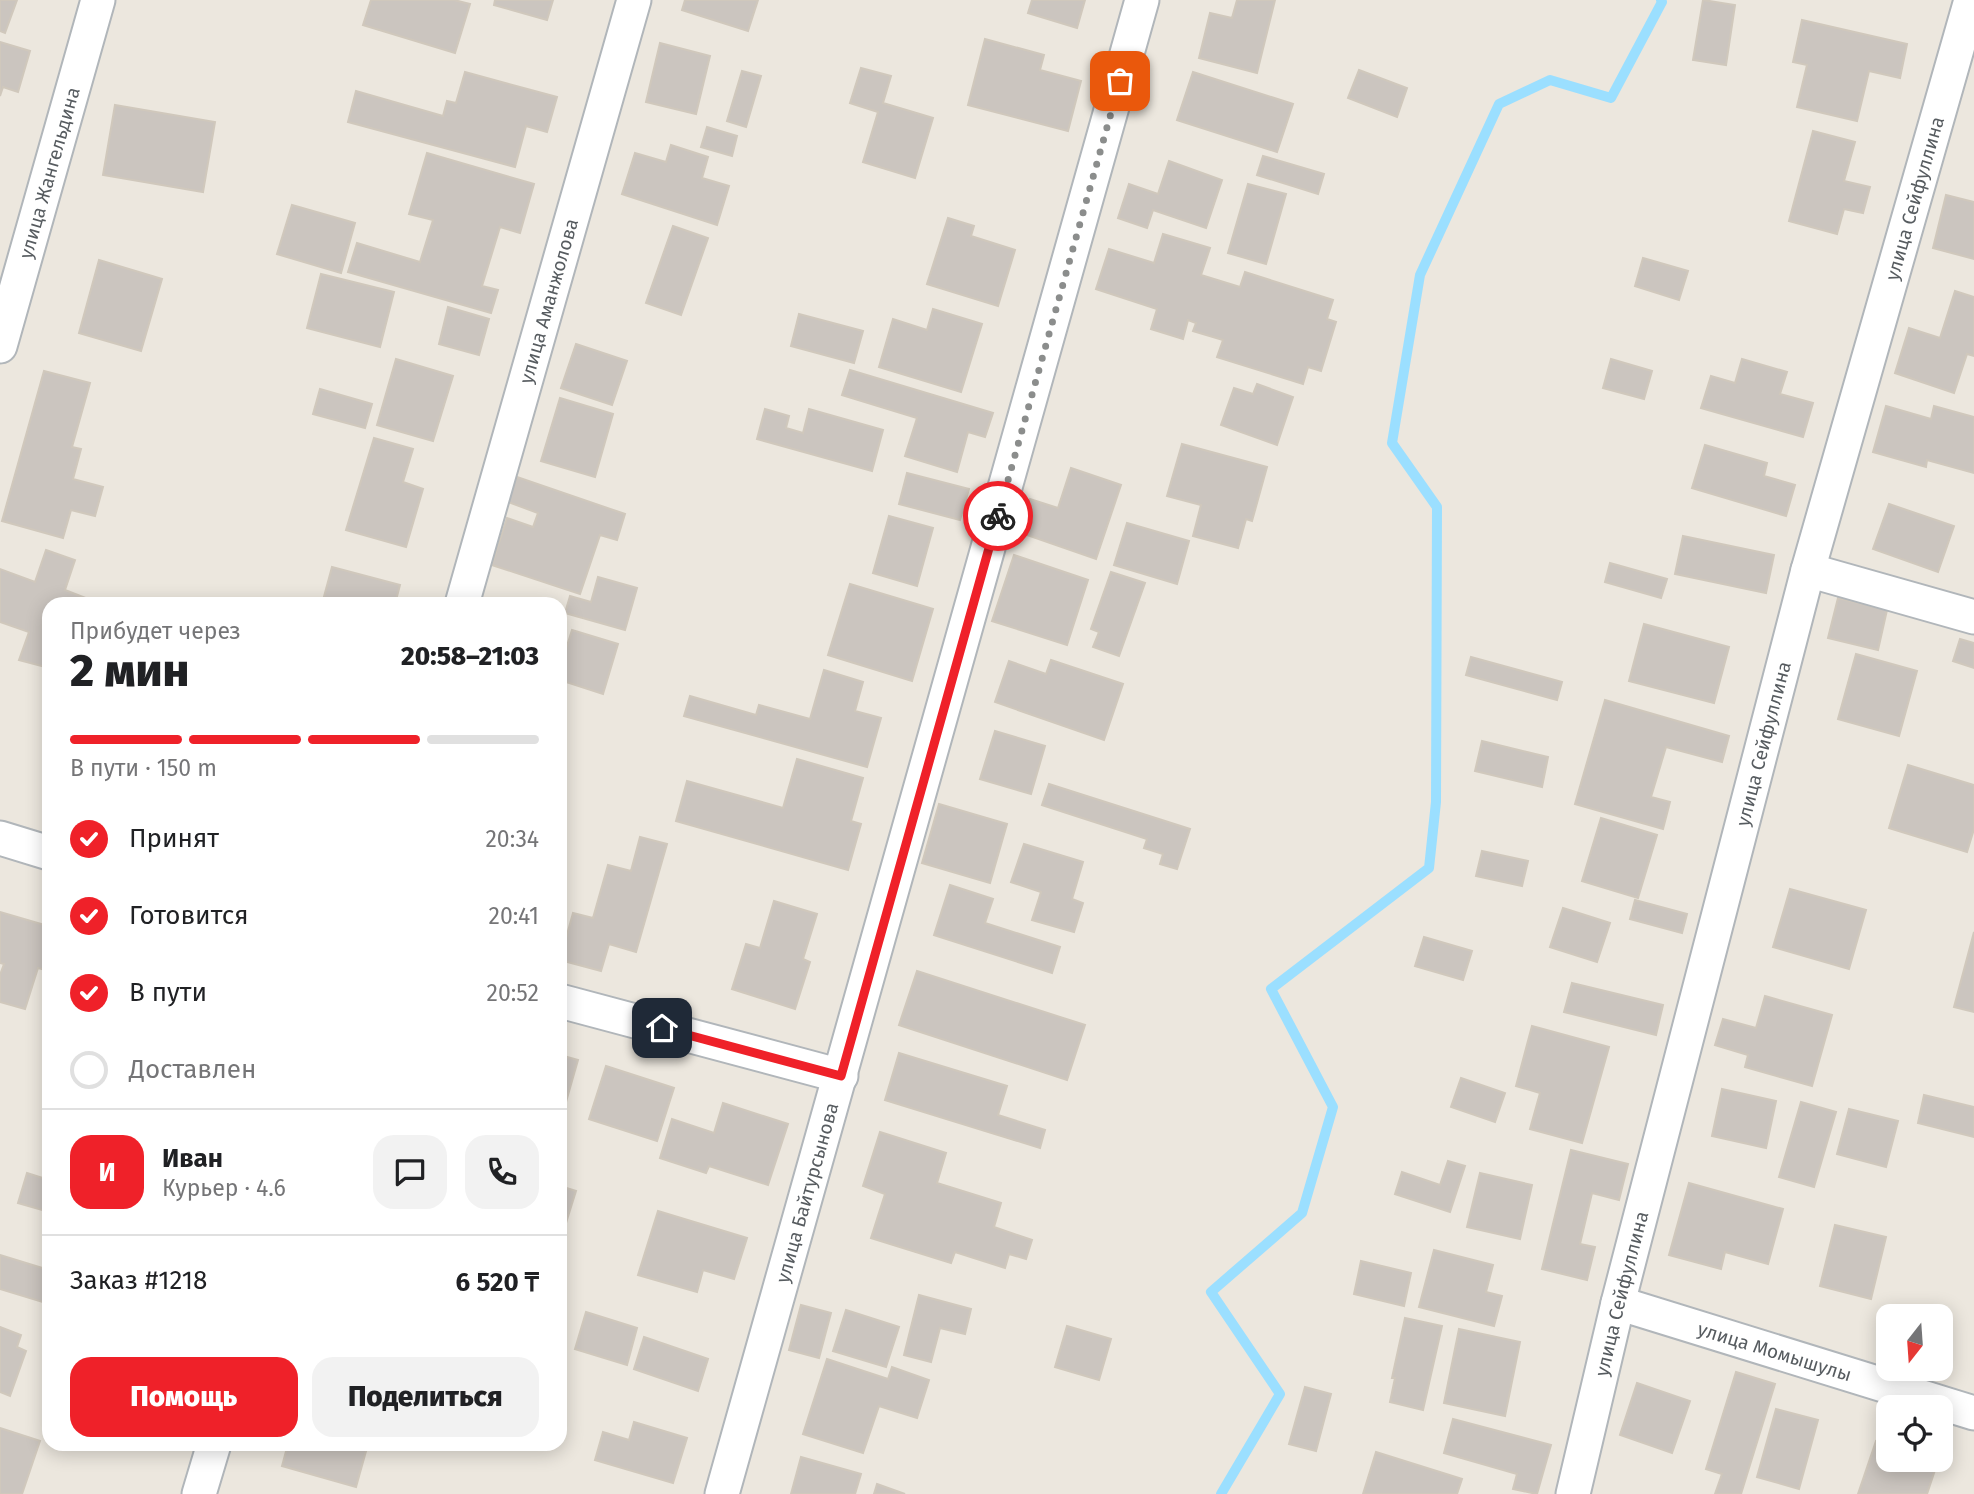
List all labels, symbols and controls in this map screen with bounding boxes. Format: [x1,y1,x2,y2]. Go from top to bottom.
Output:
pin [1090,51,1150,111]
icon: bag [1101,62,1139,100]
street label: улица Жангельдина [14,84,85,261]
street label: улица Сейфуллина [1880,114,1949,283]
street label: улица Аманжолова [514,216,583,386]
courier [963,481,1033,551]
icon: bike [979,497,1017,535]
text: Прибудет через [70,617,241,645]
text: 20:58–21:03 [401,641,539,672]
text: 2 мин [70,643,189,698]
street label: улица Сейфуллина [1731,659,1796,829]
text: В пути · 150 m [70,754,217,782]
icon: check [70,820,108,858]
text: Принят [129,823,219,854]
text: 20:34 [485,825,539,853]
icon: check [70,897,108,935]
text: Готовится [129,900,249,931]
text: 20:41 [489,902,539,930]
icon: check [70,974,108,1012]
text: В пути [129,977,207,1008]
text: 20:52 [487,979,539,1007]
pin [632,998,692,1058]
icon: home [643,1009,681,1047]
text: Доставлен [129,1054,256,1085]
street label: улица Байтурсынова [771,1100,843,1286]
button: chat [373,1135,447,1209]
button: phone [465,1135,539,1209]
text: Иван [162,1143,223,1174]
text: И [98,1157,116,1188]
text: Курьер · 4.6 [162,1174,286,1202]
street label: улица Сейфуллина [1590,1209,1653,1379]
text: Заказ #1218 [70,1265,207,1296]
text: 6 520 ₸ [456,1267,539,1298]
north arrow [1876,1304,1953,1381]
map controls [1876,1304,1953,1472]
street label: улица Момышулы [1695,1317,1854,1386]
button: Помощь [70,1357,298,1437]
button: Поделиться [312,1357,539,1437]
button: locate [1876,1395,1953,1472]

